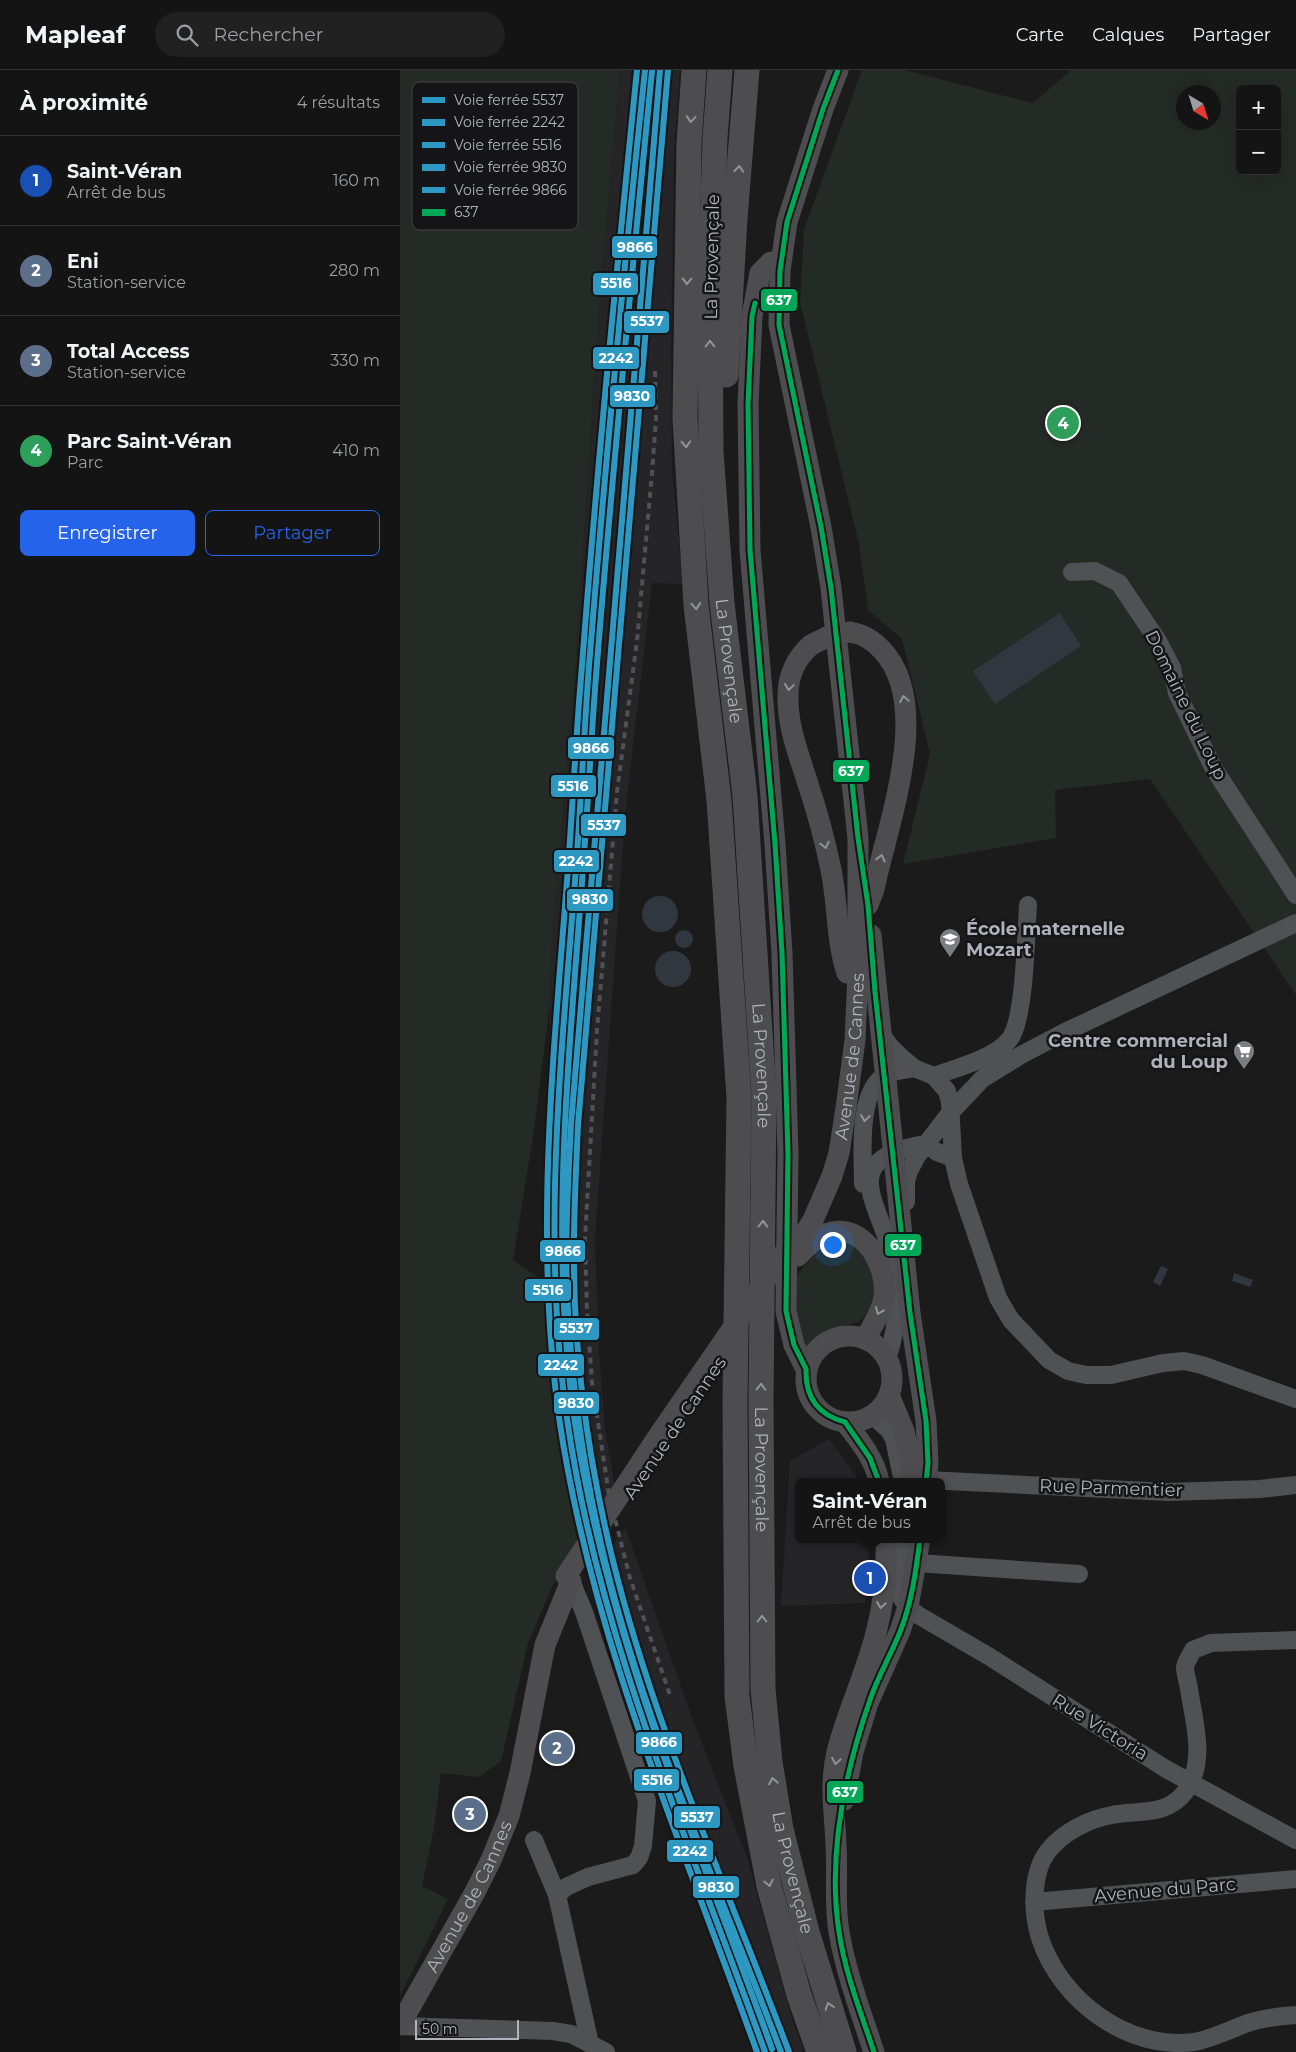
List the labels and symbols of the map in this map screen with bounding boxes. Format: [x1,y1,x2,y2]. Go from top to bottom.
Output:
legend [412,82,578,230]
north arrow [1176,85,1221,130]
text: Voie ferrée 5537 [454,91,564,109]
text: Voie ferrée 2242 [454,113,565,131]
one-way arrow [685,115,696,123]
text: Voie ferrée 5516 [454,136,562,154]
text: Voie ferrée 9830 [454,158,567,176]
one-way arrow [733,165,744,173]
text: Voie ferrée 9866 [454,181,567,199]
street label: La Provençale [700,194,724,320]
text: 637 [454,203,479,221]
line badge: 9866 [611,235,658,259]
text: 9866 [617,238,653,256]
line badge: 5516 [592,272,639,296]
text: 5516 [601,274,632,292]
one-way arrow [682,278,692,285]
line badge: 637 [760,288,798,312]
text: 637 [766,291,792,309]
line badge: 5537 [623,310,670,334]
text: 5537 [630,312,664,330]
one-way arrow [705,340,715,348]
line badge: 2242 [592,346,640,370]
text: 2242 [599,349,633,367]
line badge: 9830 [609,384,656,408]
text: 9830 [614,387,650,405]
pin: 4 [1047,404,1079,442]
one-way arrow [681,440,692,448]
street label: La Provençale [711,597,747,725]
one-way arrow [690,602,701,610]
street label: Domaine du Loup [1140,627,1232,783]
one-way arrow [784,684,795,692]
one-way arrow [900,694,910,703]
line badge: 9866 [567,736,615,760]
text: 9866 [573,739,609,757]
line badge: 637 [832,759,870,783]
text: 637 [838,762,864,780]
line badge: 5516 [550,774,597,798]
text: 5516 [558,777,589,795]
line badge: 5537 [580,813,627,837]
text: 5537 [587,816,621,834]
one-way arrow [819,840,830,849]
line badge: 2242 [553,849,600,873]
text: 2242 [559,852,593,870]
one-way arrow [875,854,886,863]
line badge: 9830 [566,888,614,912]
text: 9830 [572,890,608,908]
place label: École maternelle Mozart [966,918,1125,961]
school or university icon: École maternelle Mozart [938,927,962,958]
street label: Avenue de Cannes [830,972,869,1141]
street label: La Provençale [747,1002,775,1128]
place label: Centre commercial du Loup [1048,1030,1228,1073]
supermarket icon: Centre commercial du Loup [1232,1039,1256,1070]
one-way arrow [860,1114,871,1122]
one-way arrow [758,1220,768,1228]
your location [820,1232,846,1258]
line badge: 637 [884,1233,922,1257]
text: 637 [890,1236,916,1254]
line badge: 9866 [539,1239,586,1263]
text: 9866 [545,1242,581,1260]
line badge: 5516 [524,1278,572,1302]
text: 5516 [533,1281,564,1299]
one-way arrow [875,1306,885,1315]
line badge: 5537 [553,1317,600,1341]
text: 5537 [559,1319,593,1337]
street label: Avenue de Cannes [619,1352,731,1504]
line badge: 2242 [537,1353,585,1377]
text: 2242 [544,1356,578,1374]
one-way arrow [756,1382,766,1390]
line badge: 9830 [553,1391,600,1415]
text: 9830 [558,1394,594,1412]
street label: La Provençale [750,1407,773,1532]
street label: Rue Parmentier [1039,1475,1183,1501]
pin: 1 [854,1559,886,1597]
one-way arrow [876,1602,887,1610]
one-way arrow [757,1615,767,1622]
street label: Rue Victoria [1048,1689,1152,1765]
pin: 2 [541,1729,573,1767]
line badge: 9866 [635,1731,683,1755]
text: 9866 [641,1733,677,1751]
one-way arrow [831,1757,841,1765]
line badge: 5516 [633,1768,680,1792]
text: 5516 [642,1771,673,1789]
one-way arrow [769,1777,779,1785]
line badge: 637 [826,1780,864,1804]
text: 637 [832,1783,858,1801]
pin: 3 [454,1795,486,1833]
line badge: 5537 [673,1805,721,1829]
text: 5537 [680,1808,714,1826]
street label: La Provençale [767,1810,818,1936]
street label: Avenue de Cannes [421,1817,517,1976]
line badge: 2242 [666,1839,714,1863]
text: 2242 [673,1842,707,1860]
street label: Avenue du Parc [1093,1873,1237,1907]
line badge: 9830 [692,1875,740,1899]
text: 9830 [698,1878,734,1896]
one-way arrow [763,1878,774,1887]
one-way arrow [825,2002,835,2010]
scale bar [415,2017,519,2040]

